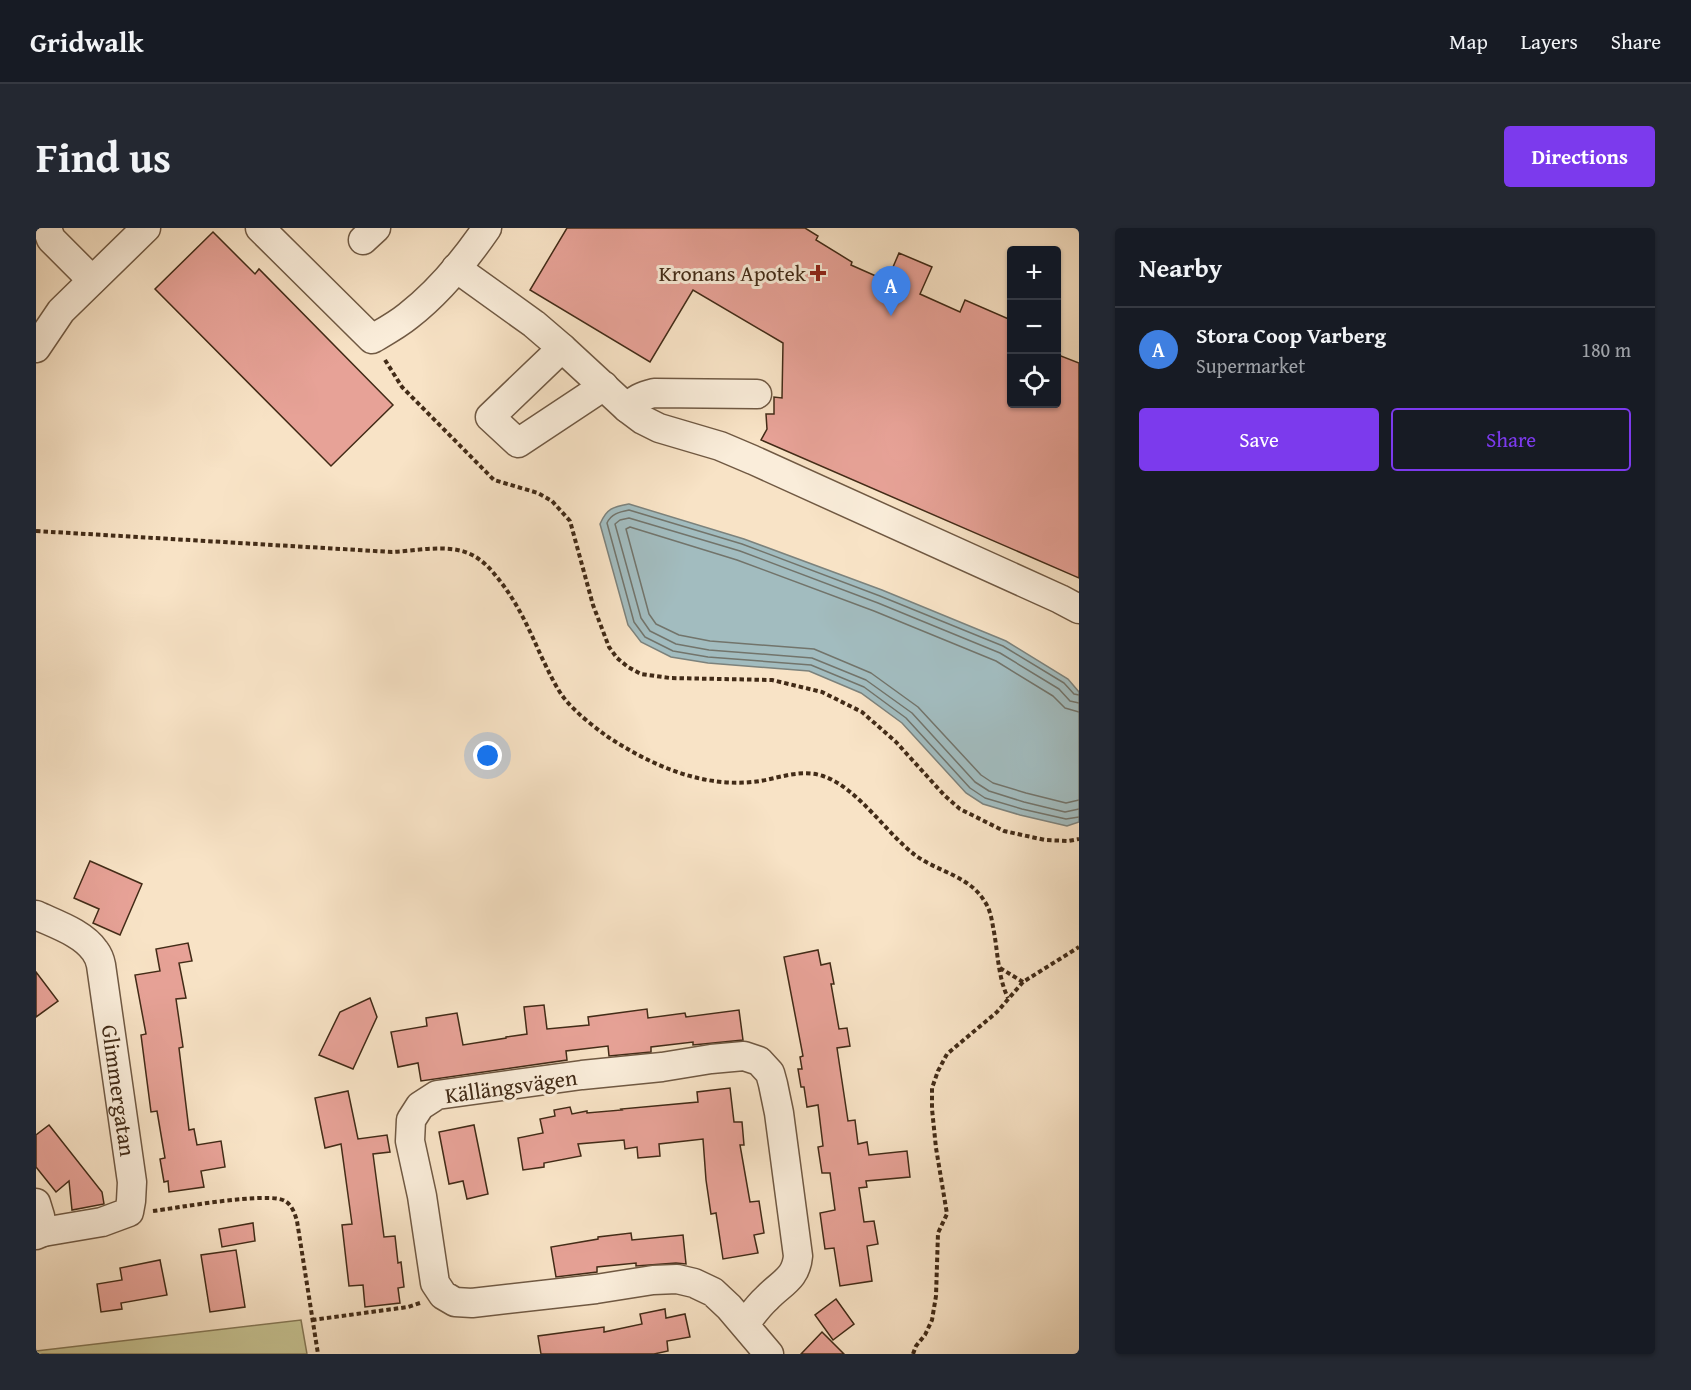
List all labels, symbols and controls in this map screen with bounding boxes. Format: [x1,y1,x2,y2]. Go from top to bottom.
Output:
text: Gridwalk [30,21,143,62]
text: Map [1449,26,1488,57]
text: Layers [1521,26,1578,57]
text: Share [1611,26,1661,57]
text: Find us [36,126,171,187]
button: Directions [1504,126,1655,187]
map controls [1007,246,1061,408]
button: + [1007,246,1061,300]
text: Nearby [1139,248,1222,287]
place label: Kronans Apotek [659,257,807,289]
marker: Kronans Apotek [811,266,825,280]
pin: A [872,266,910,316]
button: − [1007,300,1061,354]
text: Stora Coop Varberg [1196,319,1386,351]
text: A [1152,335,1165,364]
text: 180 m [1581,335,1631,364]
text: Supermarket [1196,351,1305,380]
button: locate [1007,354,1061,408]
button: Save [1139,408,1379,471]
button: Share [1391,408,1631,471]
your location [473,741,502,770]
street label: Glimmergatan [94,1023,144,1159]
street label: Källängsvägen [443,1061,580,1111]

